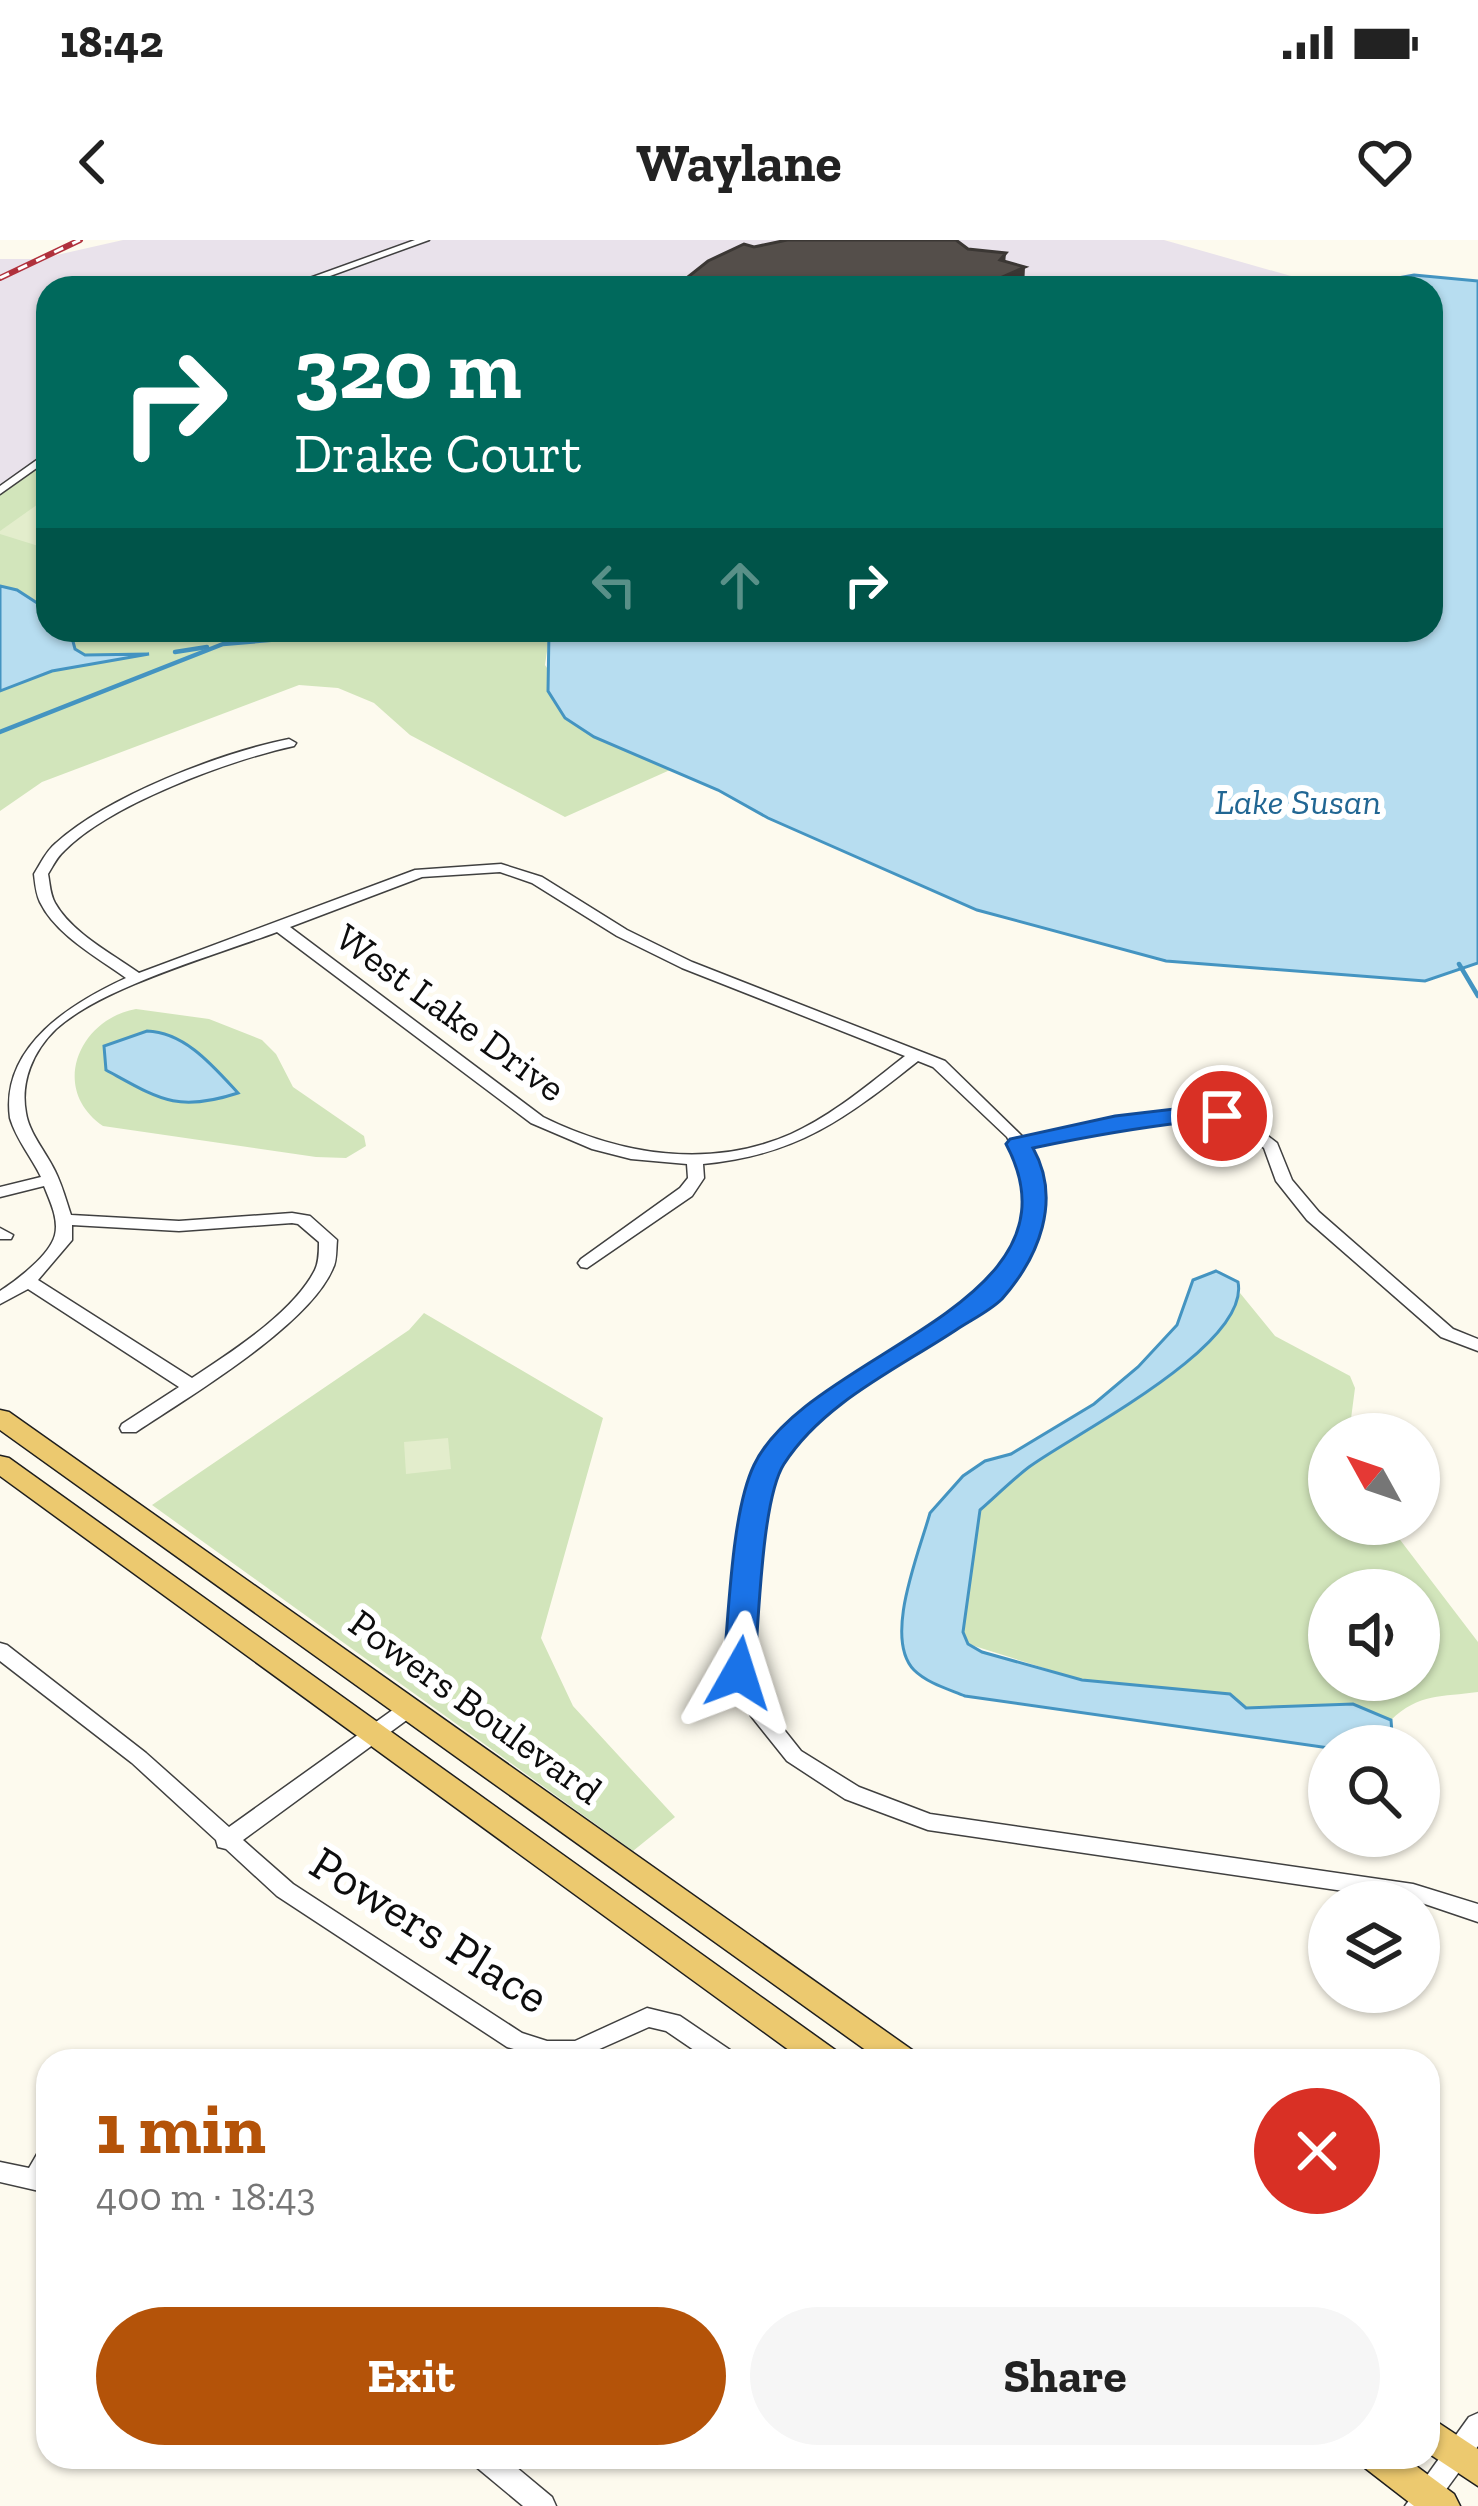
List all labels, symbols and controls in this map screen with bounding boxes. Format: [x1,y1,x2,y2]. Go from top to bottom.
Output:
text: 18:42 [60,15,163,69]
icon: back [60,129,126,195]
icon: heart [1352,129,1418,195]
text: Waylane [636,130,842,195]
text: 320 m [294,319,522,420]
icon: right [96,324,252,480]
text: Drake Court [294,421,581,486]
icon: left [581,552,647,618]
icon: ahead [707,552,773,618]
icon: right [833,552,899,618]
water label: Lake Susan [1215,780,1381,823]
street label: West Lake Drive [327,913,575,1111]
pin [1171,1065,1273,1167]
icon: arrive [1189,1083,1255,1149]
north arrow [1308,1413,1440,1545]
map controls [1308,1413,1440,2013]
button: sound [1308,1569,1440,1701]
street label: Powers Boulevard [340,1599,611,1814]
position arrow [676,1610,802,1736]
button: search [1308,1725,1440,1857]
street label: Powers Place [300,1834,559,2025]
button: layers [1308,1881,1440,2013]
text: 1 min [96,2085,266,2171]
button: close [1254,2088,1380,2214]
text: 400 m · 18:43 [96,2173,316,2220]
button: Exit [96,2307,726,2445]
button: Share [750,2307,1380,2445]

